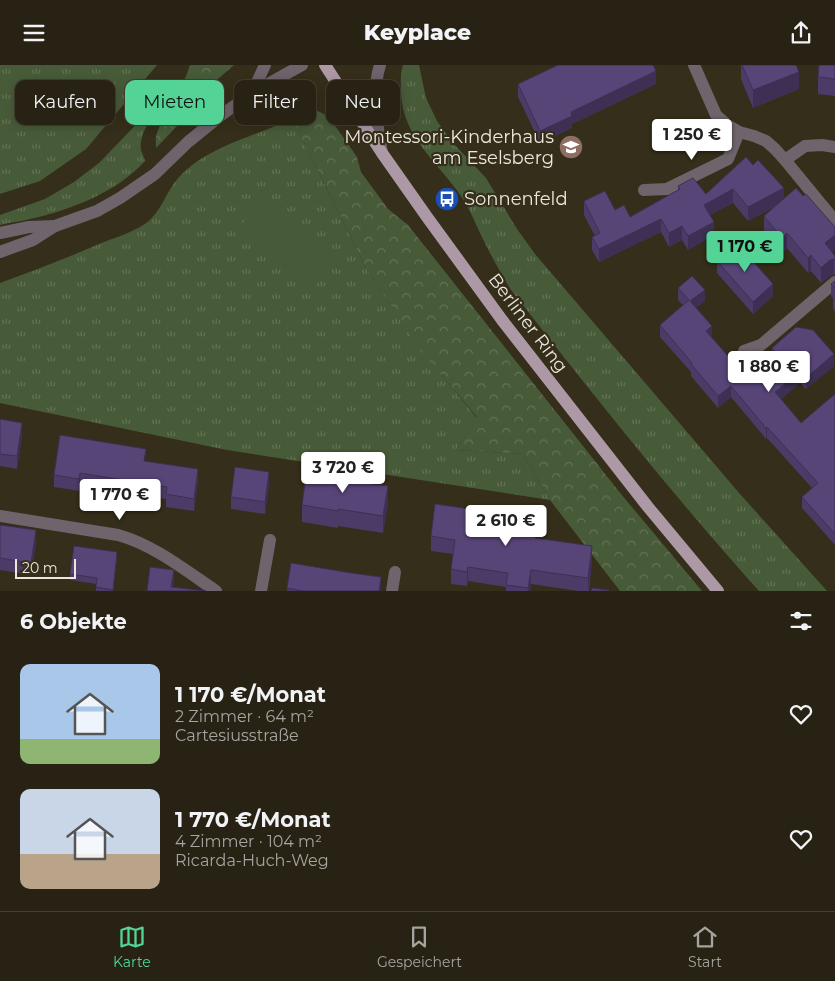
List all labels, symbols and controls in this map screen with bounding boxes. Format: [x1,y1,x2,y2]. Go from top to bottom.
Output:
icon: menu [20,19,48,47]
text: Keyplace [364,19,471,46]
icon: share [787,19,815,47]
chip: Kaufen [15,80,115,125]
chip: Mieten [125,80,224,125]
chip: Filter [234,80,316,125]
chip: Neu [326,80,400,125]
pin: 1 250 € [646,119,738,161]
text: 1 250 € [663,125,721,144]
place label: Montessori-Kinderhaus am Eselsberg [344,126,554,169]
school or university icon: Montessori-Kinderhaus am Eselsberg [558,134,584,160]
bus stop icon: Sonnenfeld [434,186,460,212]
place label: Sonnenfeld [464,188,568,210]
pin: 1 170 € [699,231,791,273]
text: 1 170 € [717,237,773,256]
street label: Berliner Ring [484,269,572,377]
pin: 1 880 € [723,351,815,393]
text: 1 880 € [739,357,799,376]
pin: 3 720 € [297,451,389,494]
text: 3 720 € [312,458,374,477]
pin: 1 770 € [74,479,166,521]
text: 1 770 € [91,485,149,504]
pin: 2 610 € [460,505,552,547]
text: 2 610 € [477,511,535,530]
scale bar [15,556,76,579]
text: 20 m [22,559,58,577]
icon: filters [787,607,815,635]
text: 6 Objekte [20,609,127,634]
text: 1 170 €/Monat [175,682,326,707]
icon: home [60,684,120,744]
icon: heart [787,700,815,728]
text: 2 Zimmer · 64 m² [175,707,314,726]
text: Cartesiusstraße [175,726,299,745]
text: 1 770 €/Monat [175,807,331,832]
icon: home [60,809,120,869]
icon: heart [787,825,815,853]
text: 4 Zimmer · 104 m² [175,832,322,851]
text: Ricarda-Huch-Weg [175,851,329,870]
tab: Karte [113,923,151,971]
tab: Gespeichert [377,923,462,971]
tab: Start [688,923,722,971]

